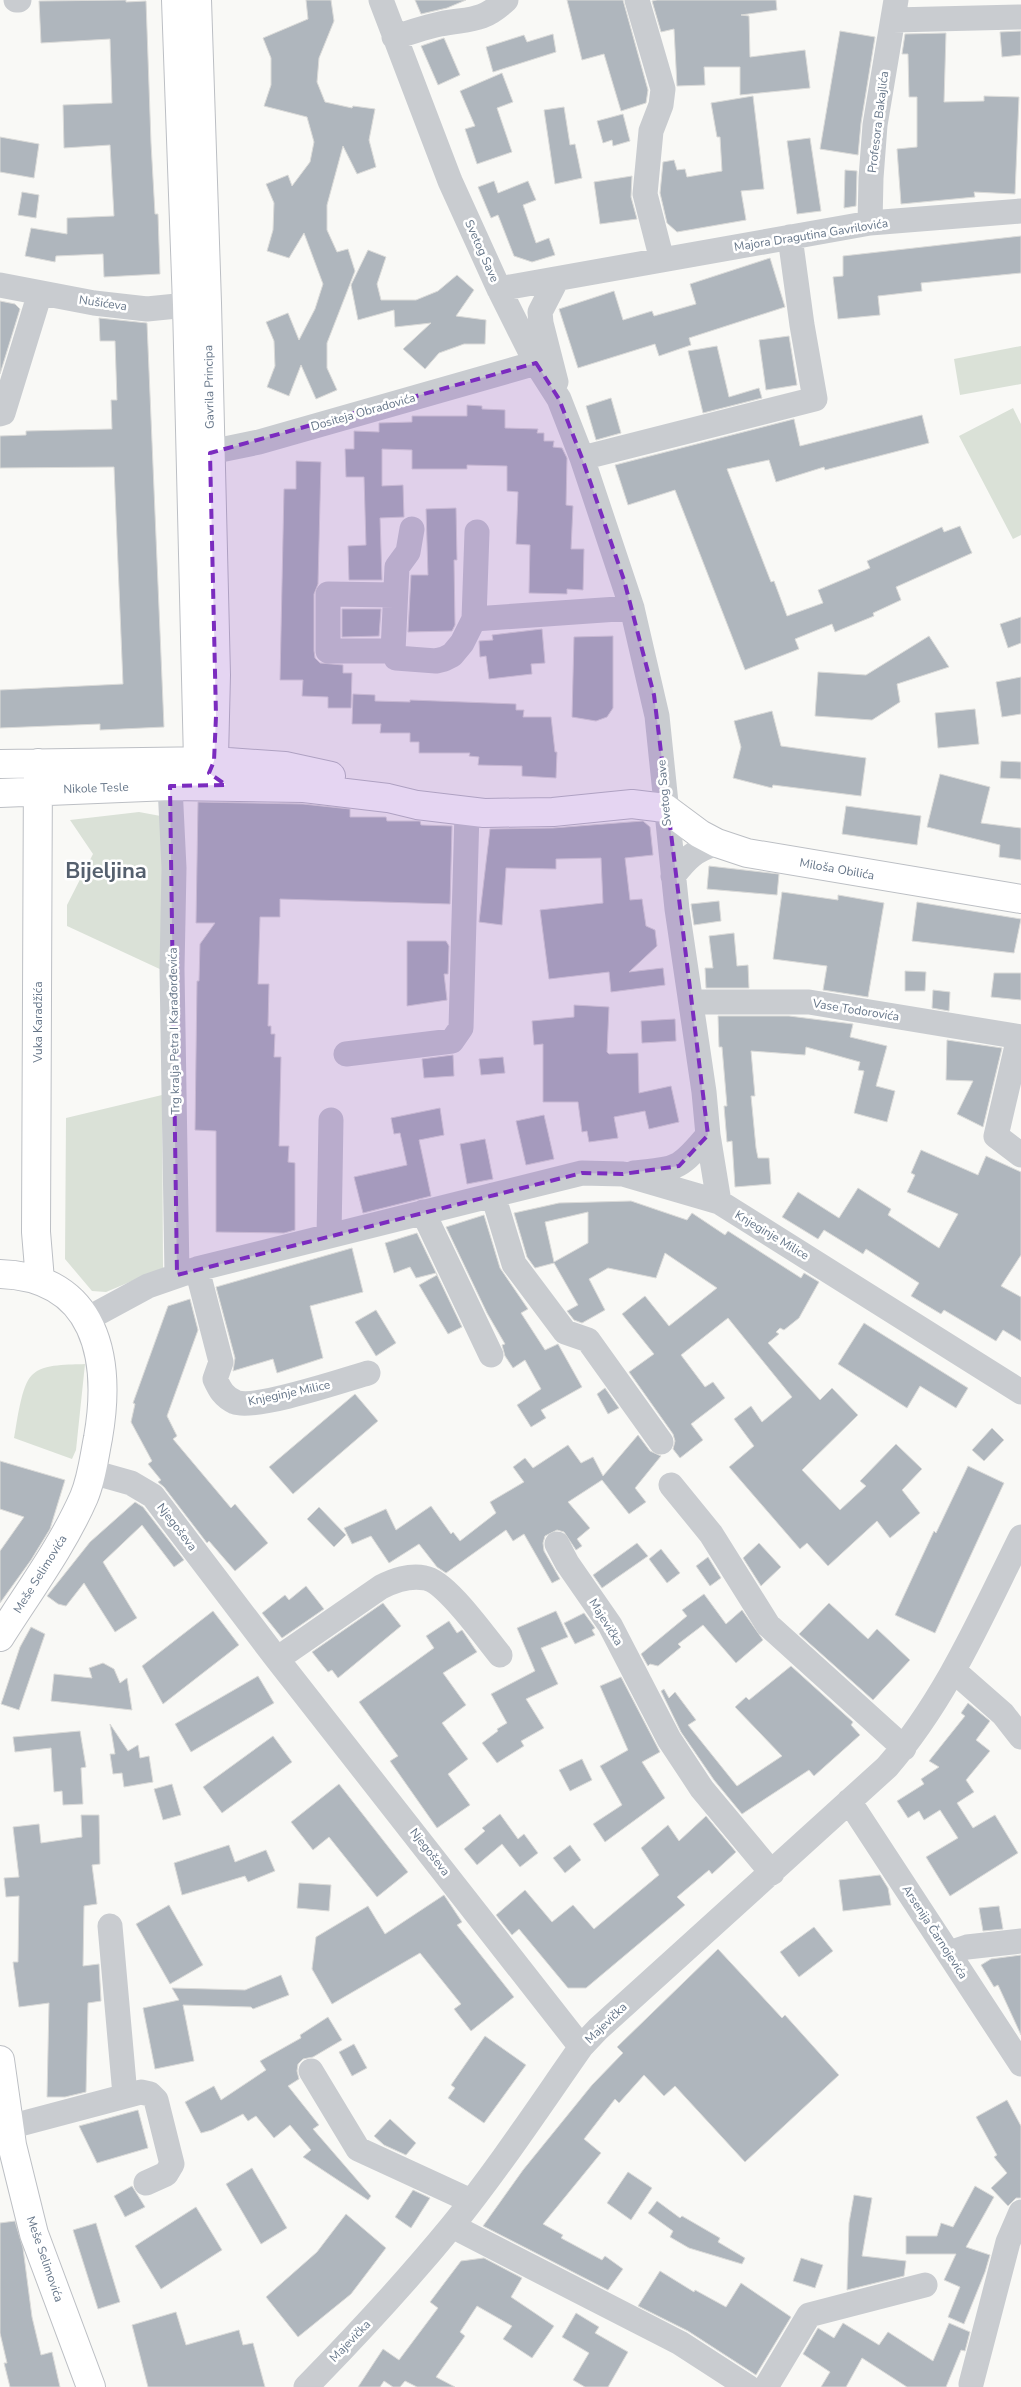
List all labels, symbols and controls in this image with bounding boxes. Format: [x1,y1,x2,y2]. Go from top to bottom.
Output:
street label: Profesora Bakajlića [864,70,892,174]
street label: Majora Dragutina Gavrilovića [733,215,889,255]
street label: Svetog Save [461,217,503,285]
street label: Nušićeva [78,292,128,314]
street label: Gavrila Principa [200,345,218,429]
street label: Dositeja Obradovića [309,389,417,435]
street label: Svetog Save [653,759,675,827]
street label: Nikole Tesle [63,779,129,797]
street label: Miloša Obilića [798,855,876,883]
district label: Bijeljina [65,856,147,886]
street label: Trg kralja Petra I Karađorđevića [165,947,183,1115]
street label: Vuka Karadžića [30,981,46,1064]
street label: Vase Todorovića [811,995,900,1025]
street label: Knjeginje Milice [732,1207,812,1263]
street label: Knjeginje Milice [246,1376,332,1410]
street label: Njegoševa [153,1500,201,1554]
street label: Meše Selimovića [9,1532,71,1616]
street label: Majevička [585,1595,627,1649]
street label: Njegoševa [406,1825,454,1879]
street label: Arsenija Čarnojevića [899,1882,971,1982]
street label: Majevička [582,1999,630,2047]
street label: Meše Selimovića [23,2214,67,2304]
street label: Majevička [326,2317,374,2365]

